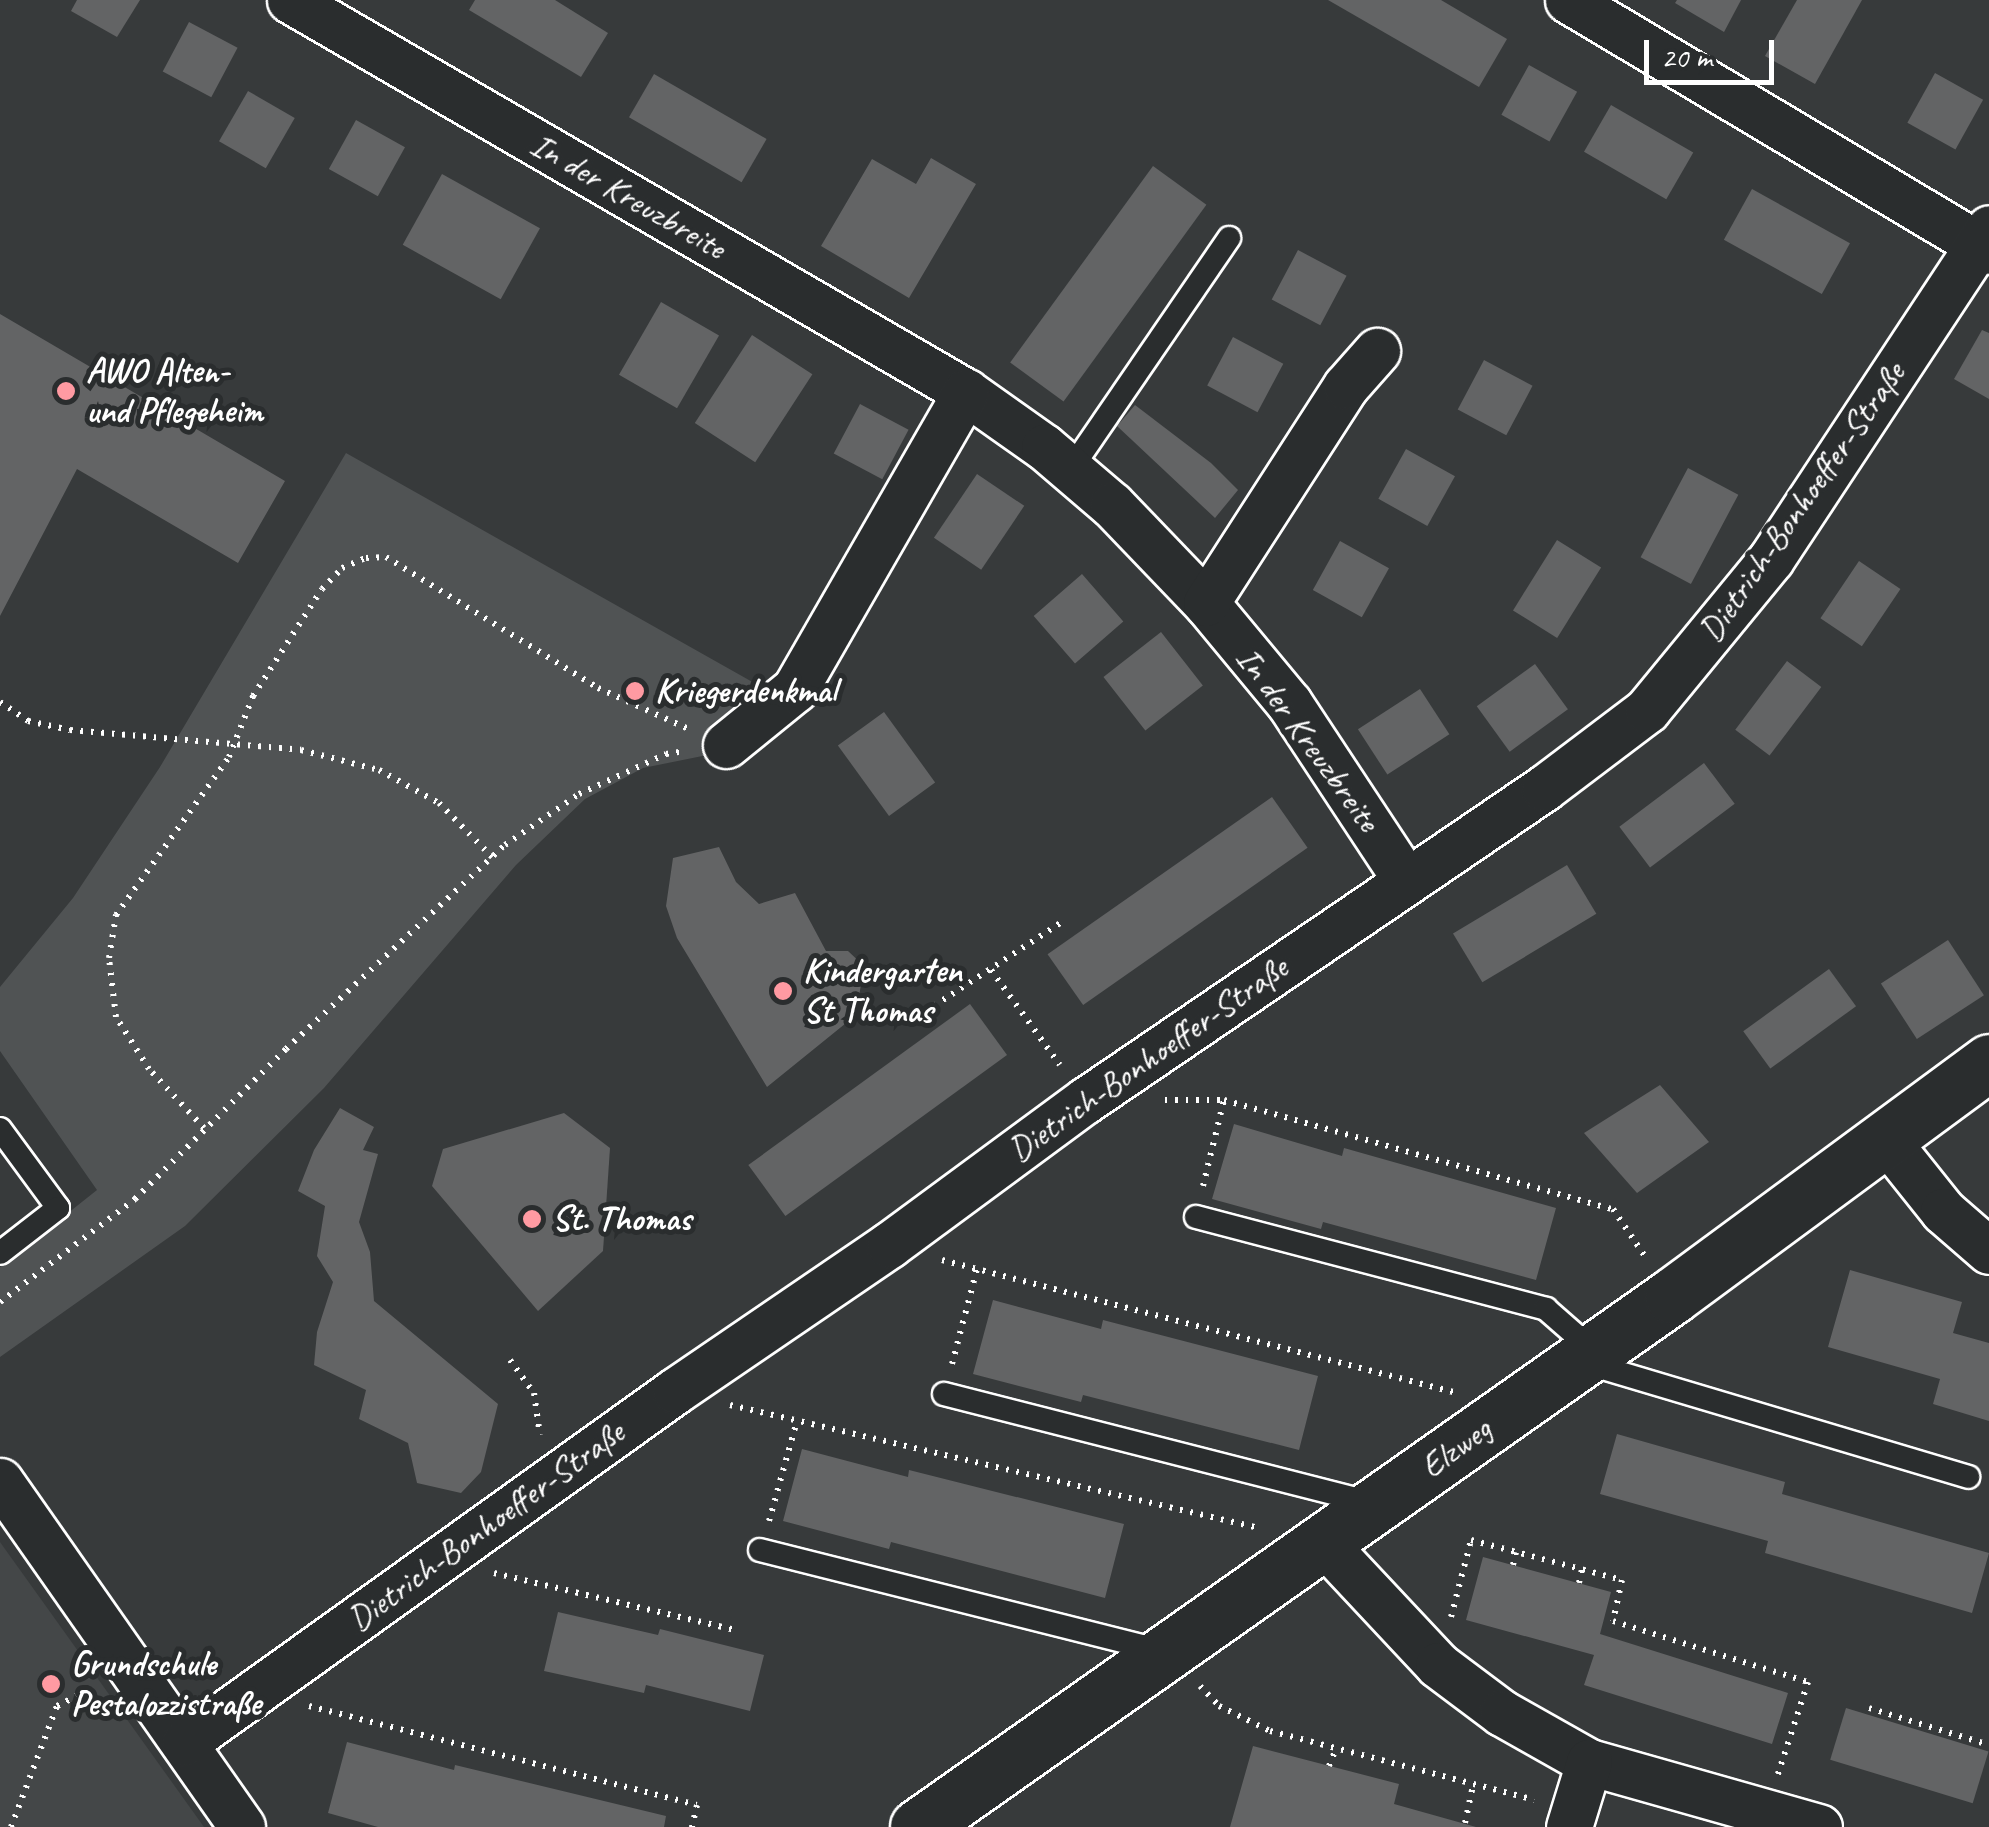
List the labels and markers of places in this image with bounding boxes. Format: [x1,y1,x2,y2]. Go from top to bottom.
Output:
place label: AWO Alten- und Pflegeheim [86,350,261,432]
marker: AWO Alten- und Pflegeheim [55,380,77,402]
place label: Kriegerdenkmal [655,670,837,712]
marker: Kriegerdenkmal [624,680,646,702]
place label: Kindergarten St Thomas [803,950,962,1032]
marker: Kindergarten St Thomas [772,980,794,1002]
place label: St. Thomas [552,1198,691,1240]
marker: St. Thomas [521,1208,543,1230]
place label: Grundschule Pestalozzistraße [71,1643,261,1725]
marker: Grundschule Pestalozzistraße [40,1673,62,1695]

